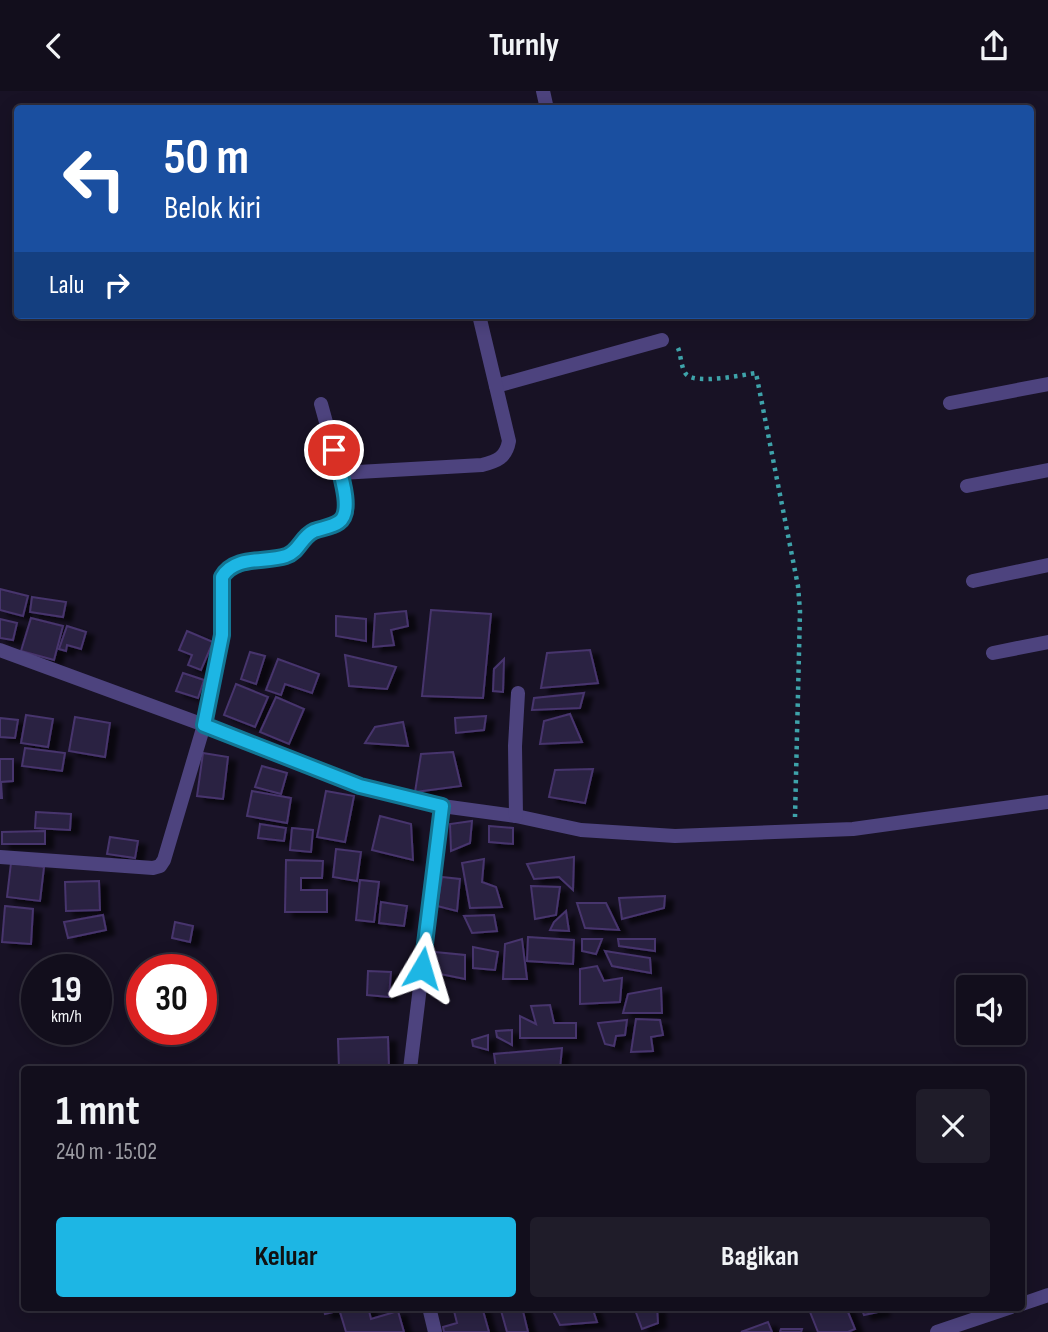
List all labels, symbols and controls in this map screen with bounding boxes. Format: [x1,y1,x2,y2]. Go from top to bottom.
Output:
text: Turnly [489,26,559,65]
icon: back [35,27,73,65]
icon: share [975,27,1013,65]
text: 50 m [164,129,249,188]
icon: left [49,133,140,224]
text: Belok kiri [164,189,261,228]
icon: right [98,266,136,304]
text: Lalu [49,270,84,301]
pin [304,420,364,480]
icon: arrive [315,431,353,469]
position arrow [385,931,459,1005]
speed limit sign: 30 [126,954,217,1045]
text: 19 [51,969,82,1012]
map controls [956,975,1026,1045]
button: sound [956,975,1026,1045]
text: km/h [51,1006,82,1027]
text: 1 mnt [56,1086,140,1137]
button: close [916,1089,990,1163]
text: 240 m · 15:02 [56,1138,157,1166]
button: Keluar [56,1217,516,1297]
button: Bagikan [530,1217,990,1297]

